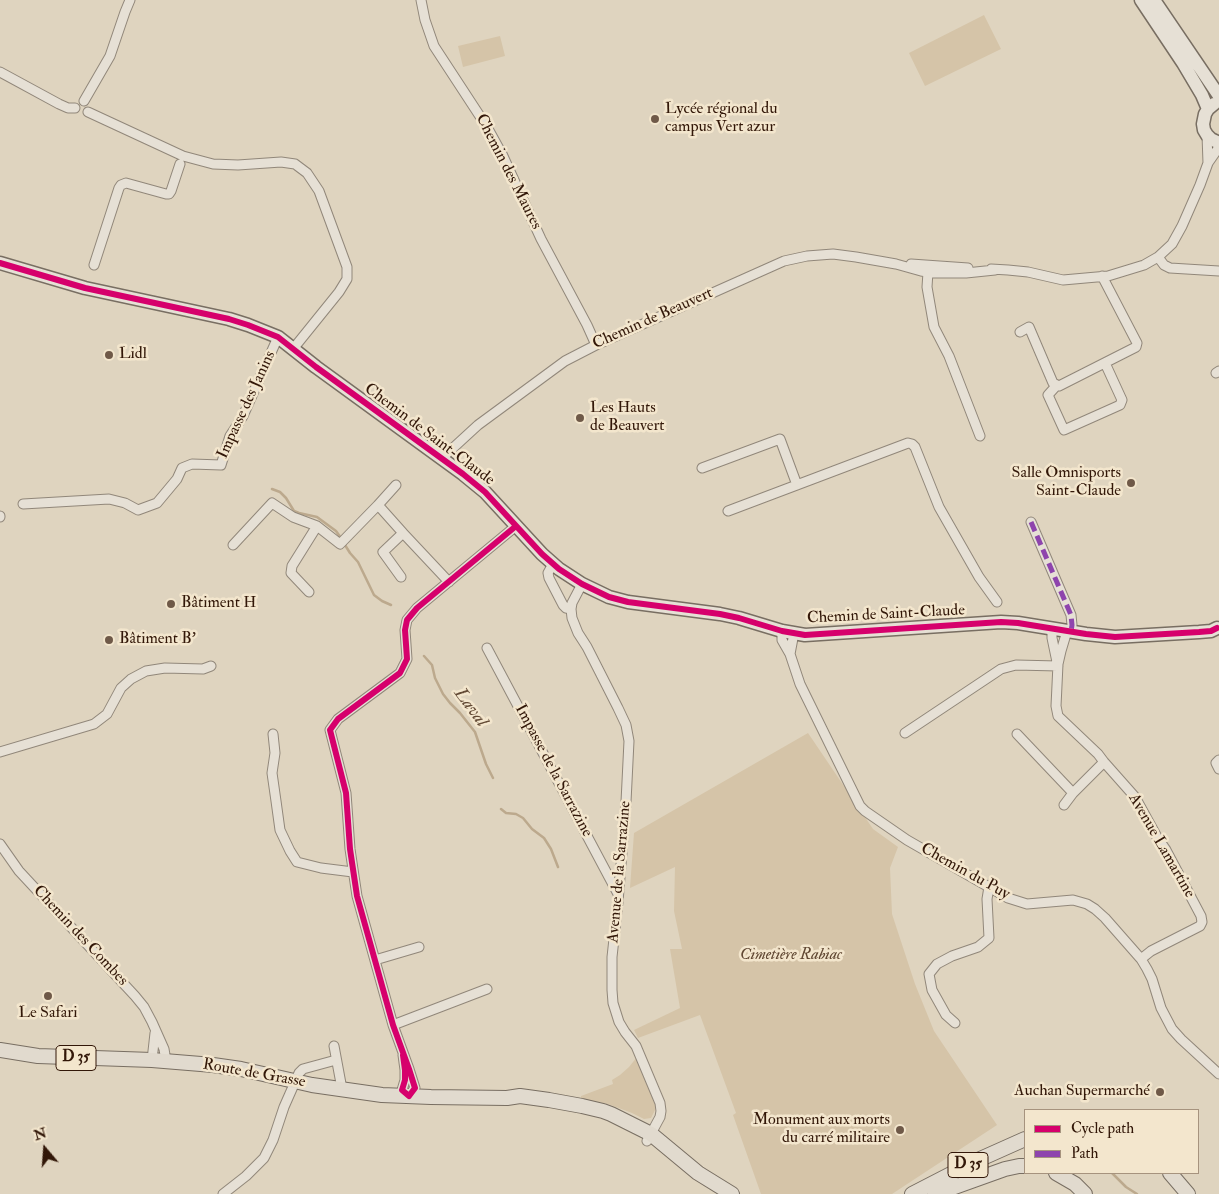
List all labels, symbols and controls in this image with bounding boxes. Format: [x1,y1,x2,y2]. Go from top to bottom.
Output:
place label: Lycée régional du campus Vert azur [665,100,777,138]
street label: Chemin des Maures [471,111,545,233]
marker: Lycée régional du campus Vert azur [649,113,661,125]
street label: Chemin de Beauvert [590,284,716,354]
place label: Lidl [119,345,147,365]
street label: Impasse des Janins [214,348,280,462]
marker: Lidl [103,349,115,361]
street label: Chemin de Saint-Claude [360,380,498,490]
place label: Les Hauts de Beauvert [590,399,665,437]
marker: Les Hauts de Beauvert [574,412,586,424]
place label: Salle Omnisports Saint-Claude [1011,464,1121,502]
marker: Salle Omnisports Saint-Claude [1125,477,1137,489]
place label: Bâtiment H [181,594,256,614]
marker: Bâtiment H [165,598,177,610]
street label: Chemin de Saint-Claude [807,601,965,629]
place label: Bâtiment B' [119,630,196,650]
marker: Bâtiment B' [103,634,115,646]
water label: Laval [448,684,492,732]
street label: Impasse de la Sarrazine [510,701,596,841]
street label: Avenue Lamartine [1123,790,1199,902]
street label: Avenue de la Sarrazine [604,800,636,944]
street label: Chemin du Puy [917,840,1013,904]
street label: Chemin des Combes [29,882,131,990]
park label: Cimetière Rabiac [740,946,842,966]
marker: Le Safari [42,990,54,1002]
place label: Le Safari [18,1004,78,1024]
road number: D 35 [56,1046,96,1070]
street label: Route de Grasse [201,1056,307,1092]
place label: Auchan Supermarché [1014,1082,1150,1102]
marker: Auchan Supermarché [1154,1086,1166,1098]
legend [1024,1109,1199,1174]
place label: Monument aux morts du carré militaire [753,1111,890,1149]
text: Cycle path [1071,1119,1134,1138]
north arrow [20,1124,70,1174]
text: N [32,1124,49,1144]
marker: Monument aux morts du carré militaire [894,1124,906,1136]
text: Path [1071,1144,1098,1163]
road number: D 35 [948,1152,988,1178]

